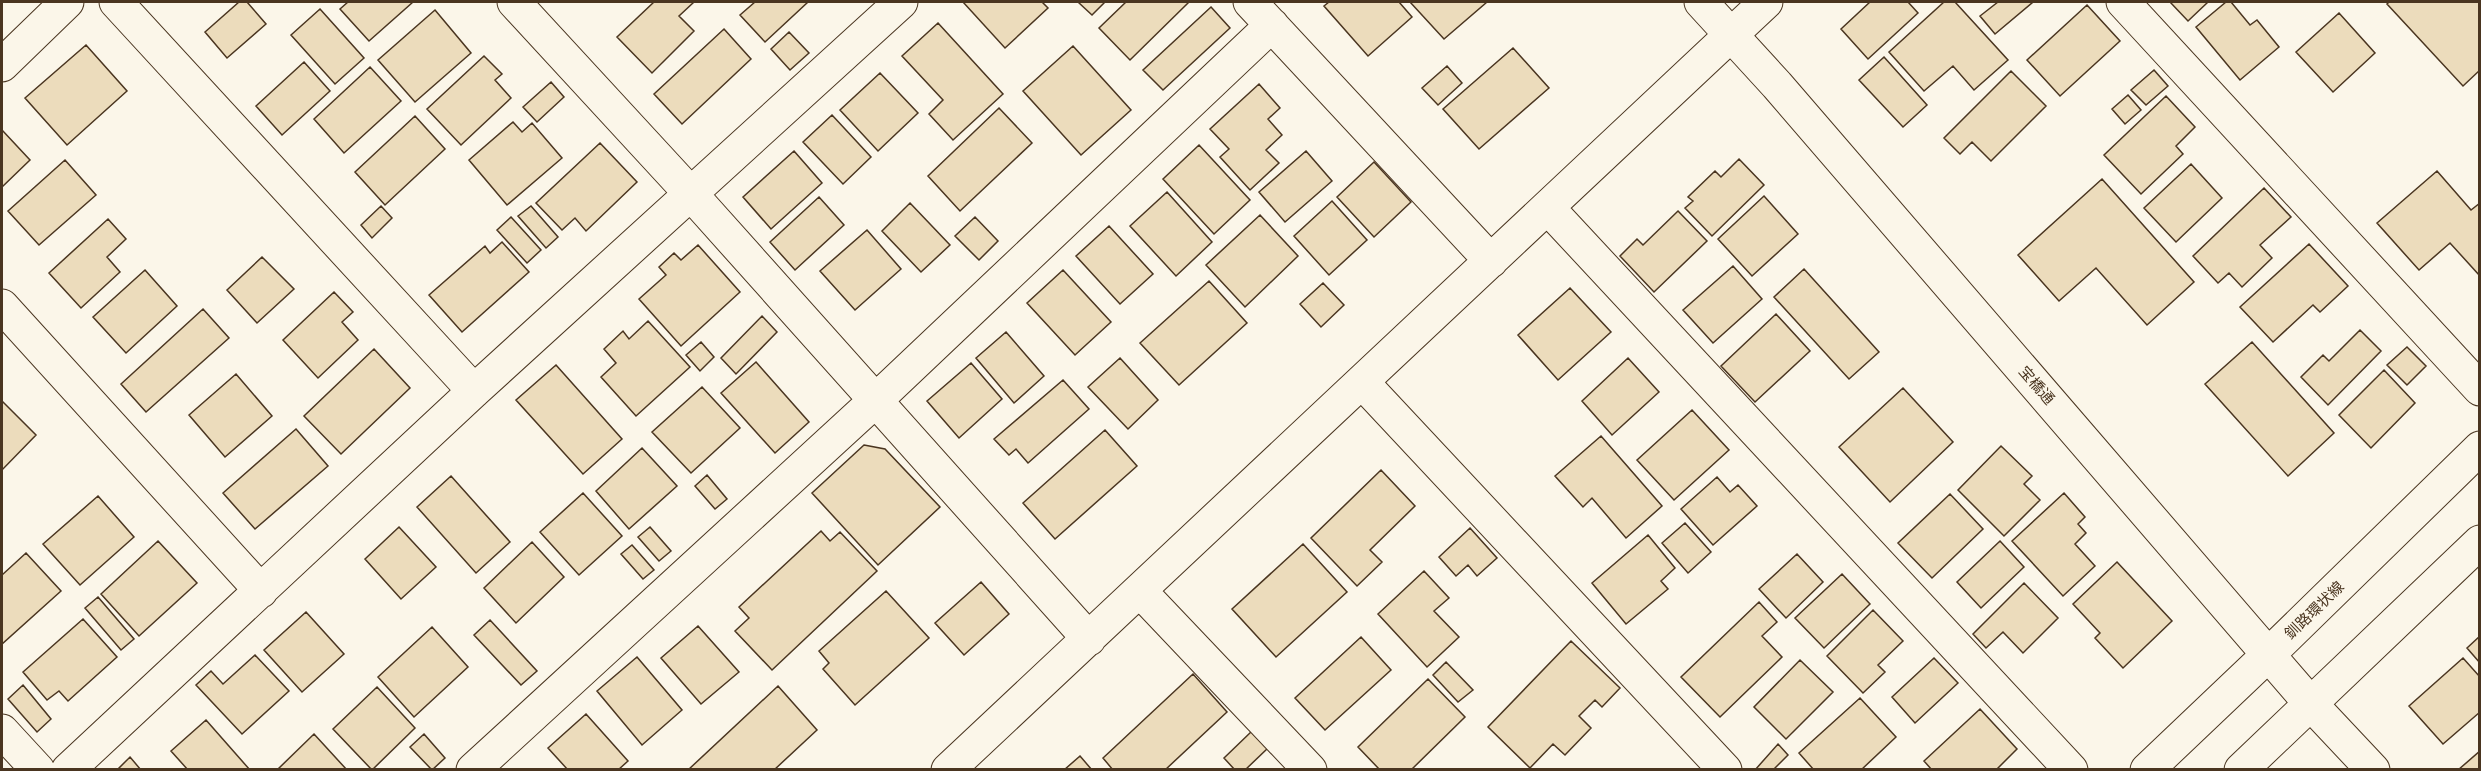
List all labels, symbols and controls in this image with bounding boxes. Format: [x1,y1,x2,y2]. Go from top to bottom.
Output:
street label: 宝橋通 [2016,362,2058,408]
street label: 釧路環状線 [2281,578,2347,642]

